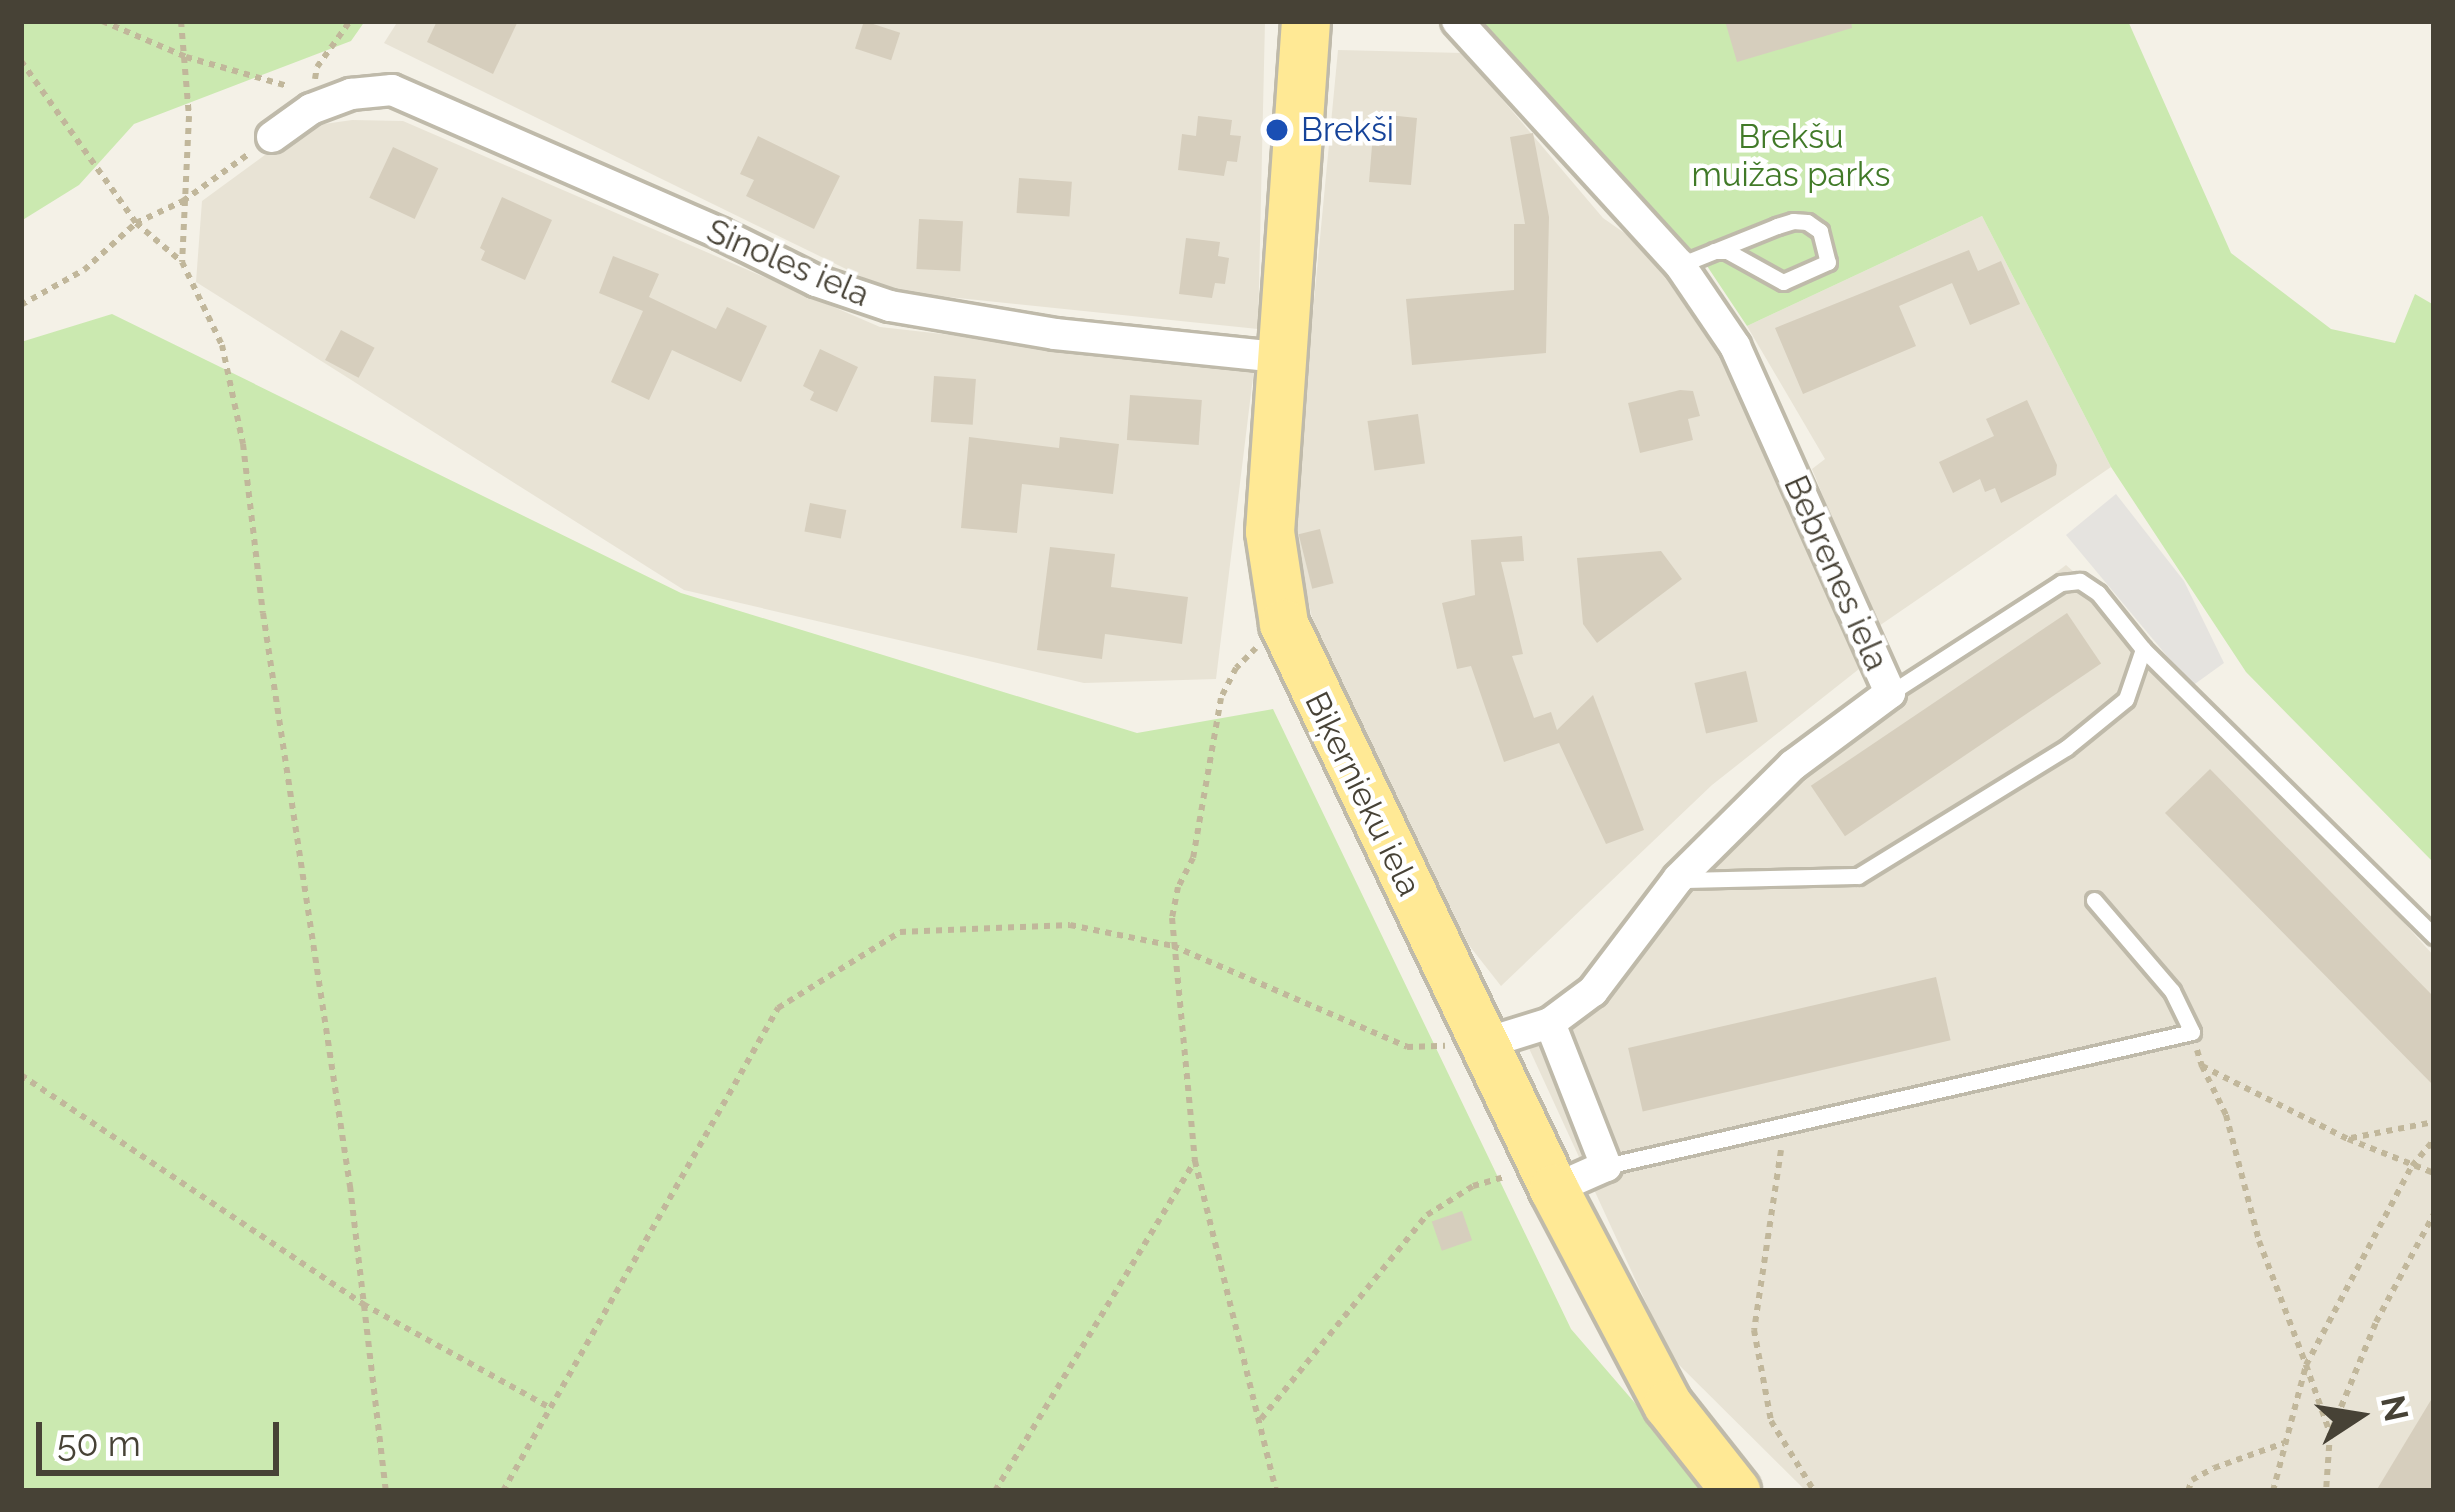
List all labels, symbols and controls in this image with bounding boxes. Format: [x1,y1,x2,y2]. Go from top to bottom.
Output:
place label: Brekši [1301,110,1394,150]
marker: Brekši [1264,117,1290,143]
park label: Brekšu muižas parks [1691,117,1891,195]
street label: Sinoles iela [701,211,875,315]
street label: Bebrenes iela [1775,470,1897,676]
street label: Biķernieku iela [1297,686,1429,902]
north arrow [2299,1356,2419,1476]
text: N [2373,1392,2416,1425]
scale bar [42,1398,285,1472]
text: 50 m [57,1422,141,1464]

